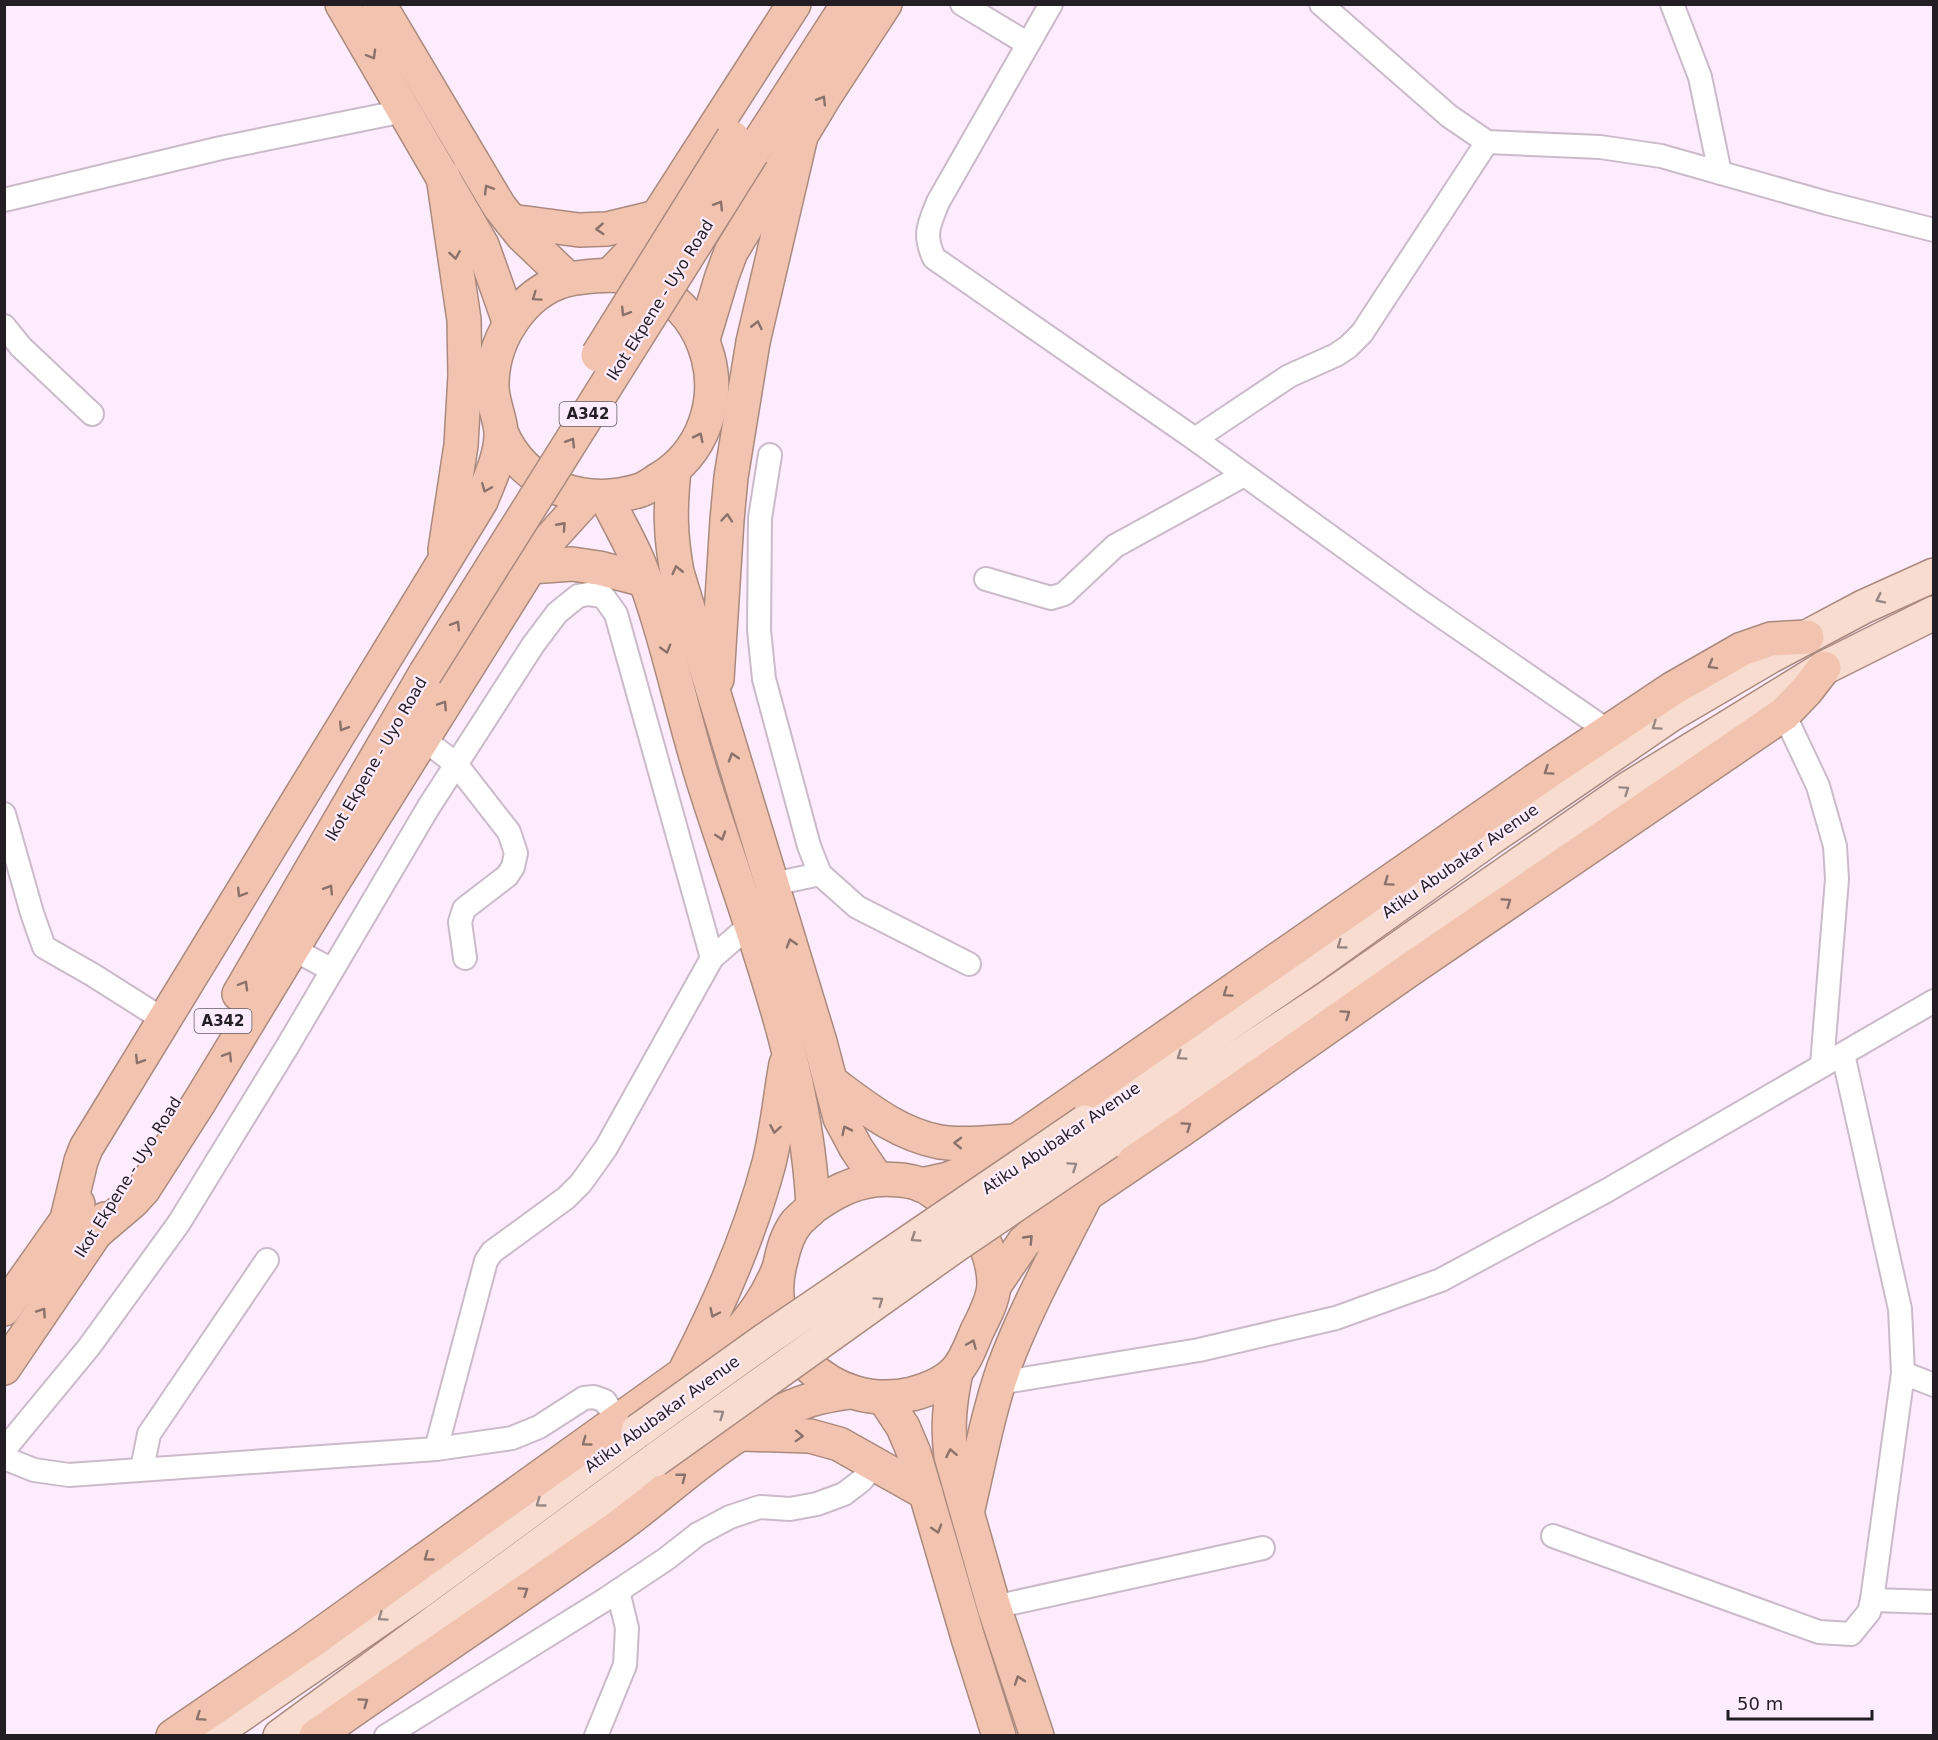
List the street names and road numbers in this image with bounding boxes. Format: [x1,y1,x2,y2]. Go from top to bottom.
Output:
street label: Ikot Ekpene - Uyo Road [603,216,717,384]
road number: A342 [560,402,616,426]
street label: Ikot Ekpene - Uyo Road [321,674,431,844]
street label: Atiku Abubakar Avenue [1378,800,1542,922]
road number: A342 [194,1009,252,1033]
street label: Atiku Abubakar Avenue [978,1078,1144,1198]
street label: Ikot Ekpene - Uyo Road [71,1093,185,1261]
street label: Atiku Abubakar Avenue [581,1352,743,1476]

